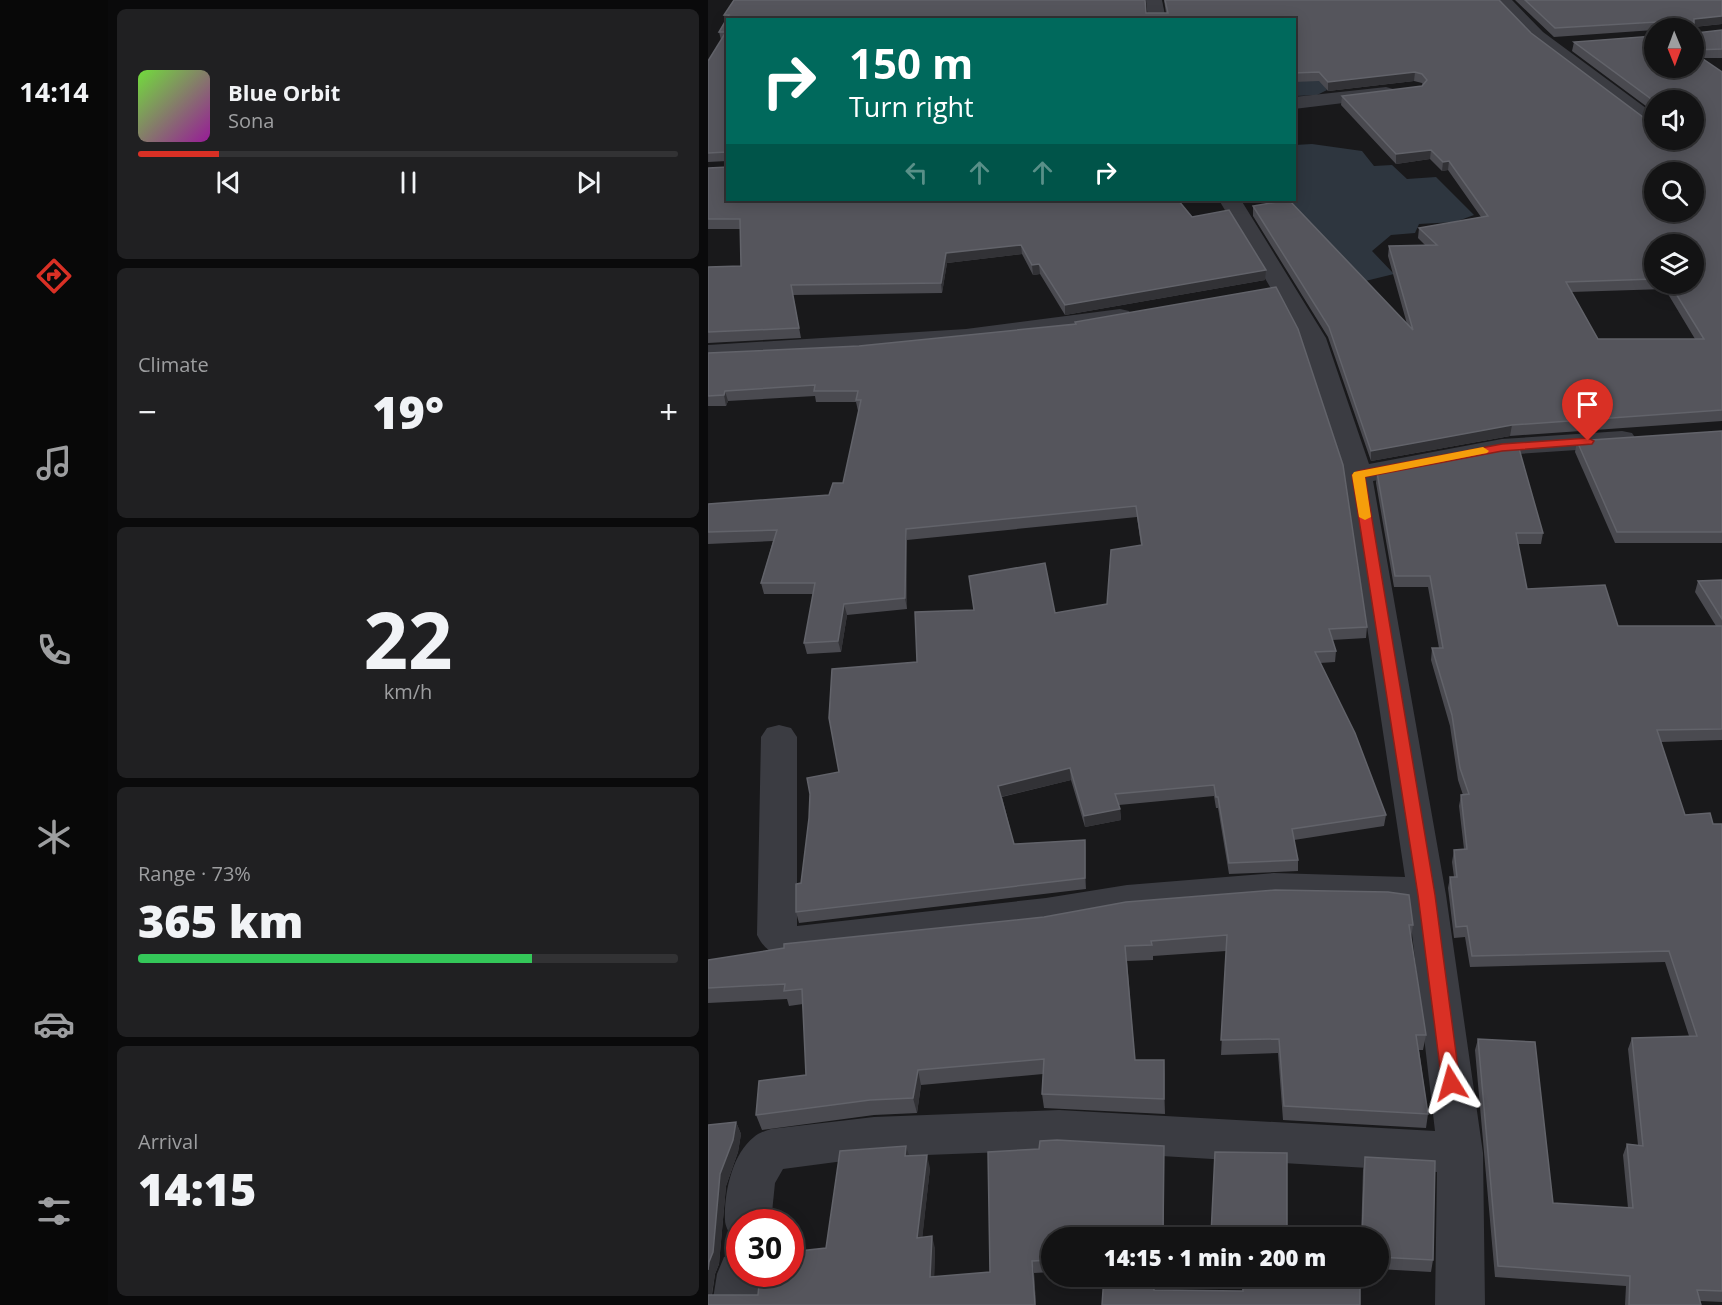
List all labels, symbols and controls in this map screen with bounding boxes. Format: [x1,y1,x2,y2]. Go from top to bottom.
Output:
north arrow [1644,18,1704,78]
map controls [1644,18,1704,294]
text: 150 m [849,34,973,91]
icon: right [750,42,828,120]
text: 14:14 [19,73,89,110]
text: Blue Orbit [228,77,340,107]
text: Turn right [849,88,974,125]
button: sound [1644,90,1704,150]
text: Sona [228,107,274,134]
icon: left [900,156,933,189]
icon: ahead [963,156,996,189]
icon: ahead [1026,156,1059,189]
icon: right [1089,156,1122,189]
button: search [1644,162,1704,222]
icon: previous [212,166,245,199]
icon: pause [392,166,425,199]
icon: next [572,166,605,199]
button: layers [1644,234,1704,294]
icon: directions [33,255,75,297]
text: Climate [138,351,209,378]
pin [1562,379,1613,441]
text: 19° [372,381,444,442]
icon: arrive [1571,388,1604,421]
text: − [138,389,157,434]
text: + [659,389,678,434]
icon: music [33,442,75,484]
text: 22 [363,586,453,692]
icon: phone [33,629,75,671]
text: km/h [384,678,432,705]
icon: climate [33,816,75,858]
text: Range · 73% [138,860,251,887]
text: 365 km [138,890,303,951]
icon: car [33,1003,75,1045]
position arrow [1419,1051,1483,1115]
text: Arrival [138,1128,198,1155]
text: 14:15 [138,1158,256,1219]
icon: filters [33,1190,75,1232]
speed limit sign: 30 [726,1209,804,1287]
text: 14:15 · 1 min · 200 m [1104,1242,1326,1272]

